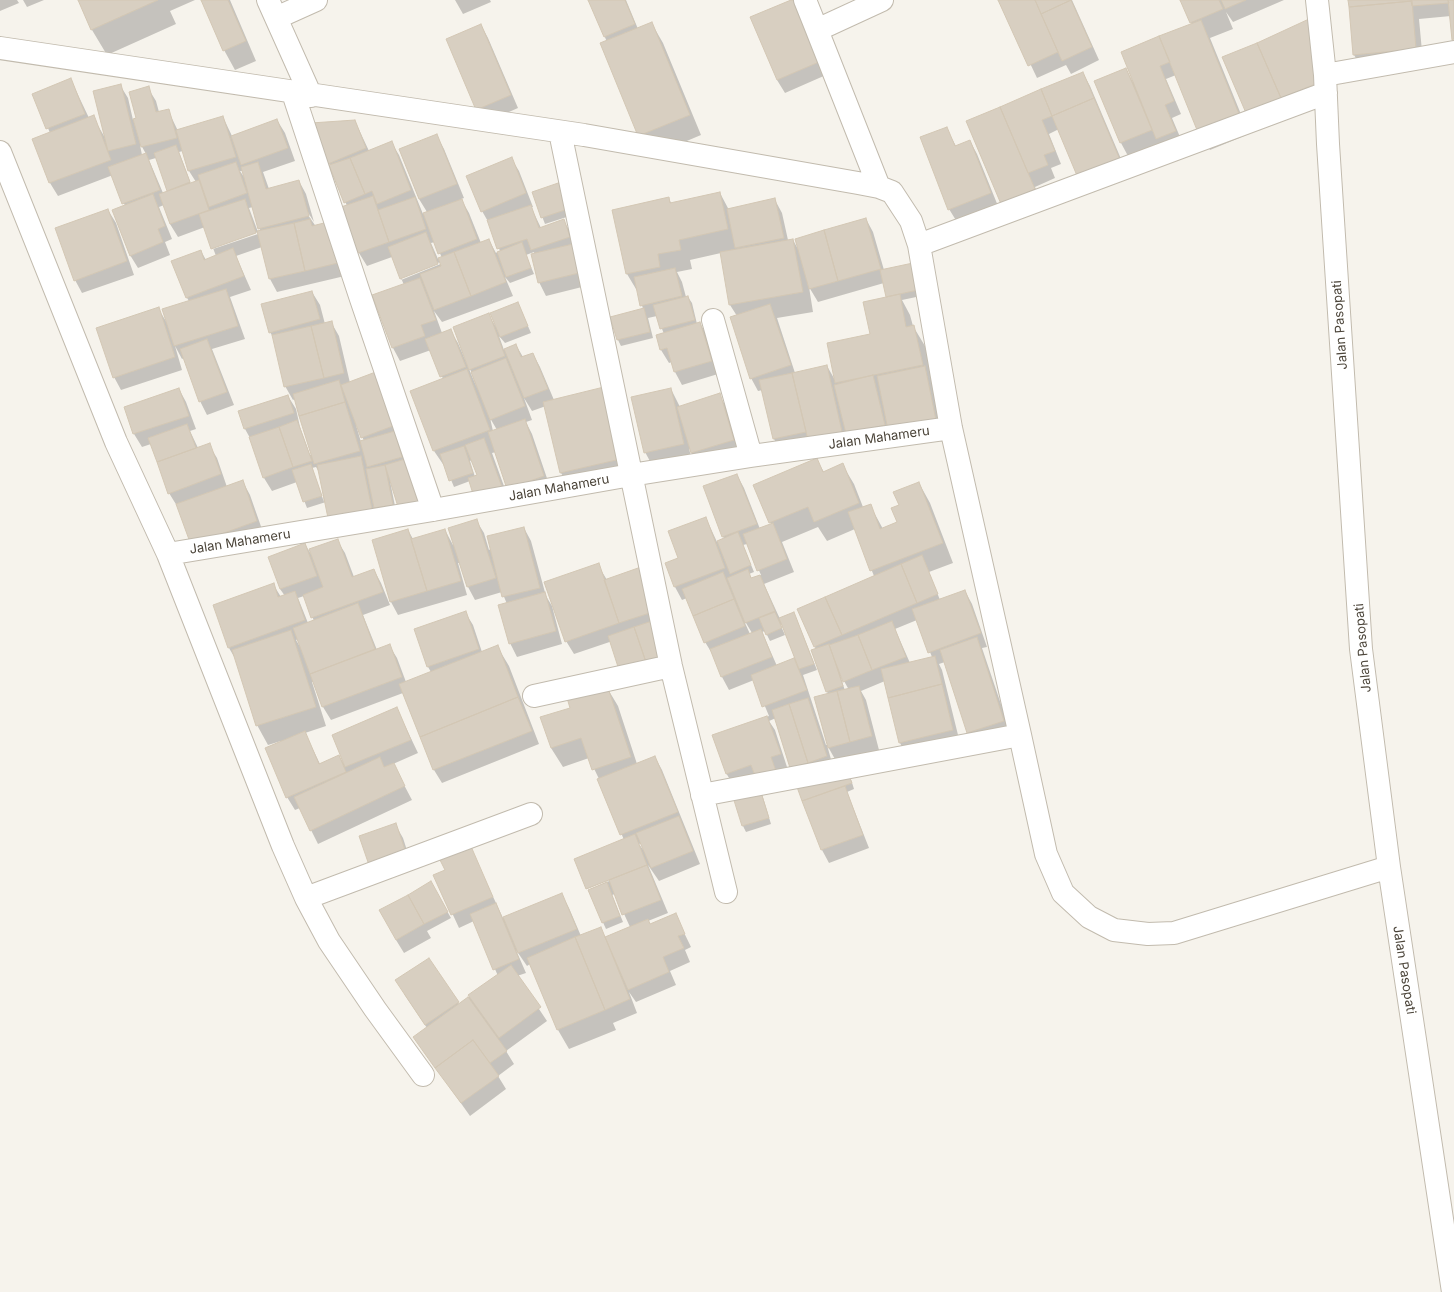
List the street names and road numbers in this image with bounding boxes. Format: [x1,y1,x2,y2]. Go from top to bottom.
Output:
street label: Jalan Pasopati [1329,280,1351,370]
street label: Jalan Mahameru [827,423,931,453]
street label: Jalan Mahameru [507,471,611,505]
street label: Jalan Mahameru [188,526,292,558]
street label: Jalan Pasopati [1351,603,1375,693]
street label: Jalan Pasopati [1389,925,1419,1015]

